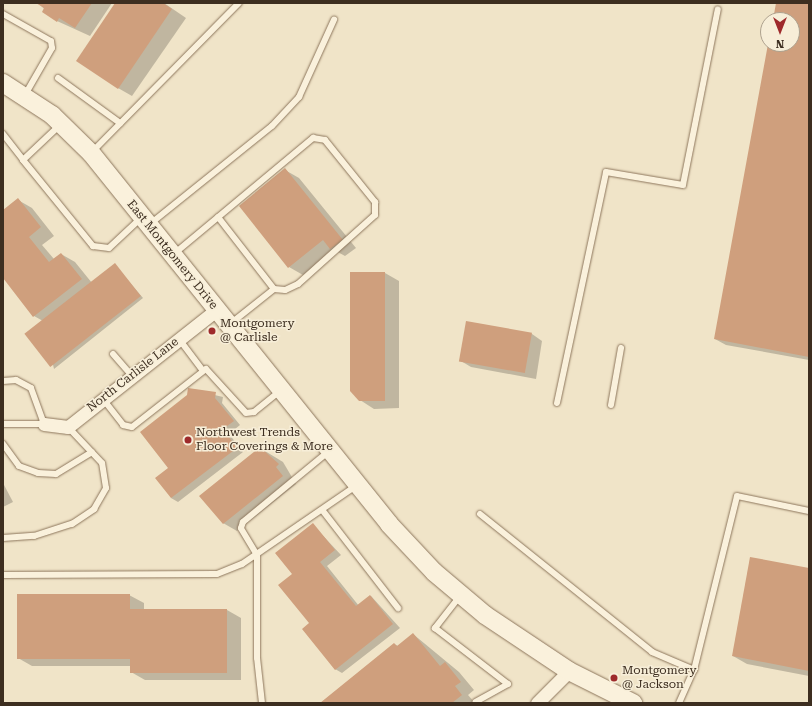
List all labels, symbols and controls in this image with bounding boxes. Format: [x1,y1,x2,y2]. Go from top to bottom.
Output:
north arrow [760,12,800,52]
text: N [776,37,784,50]
street label: East Montgomery Drive [123,197,221,313]
place label: Montgomery @ Carlisle [220,317,295,345]
marker: Montgomery @ Carlisle [207,326,217,336]
street label: North Carlisle Lane [84,335,182,415]
place label: Northwest Trends Floor Coverings & More [196,426,333,454]
marker: Northwest Trends Floor Coverings & More [183,435,193,445]
place label: Montgomery @ Jackson [622,664,697,692]
marker: Montgomery @ Jackson [609,673,619,683]

